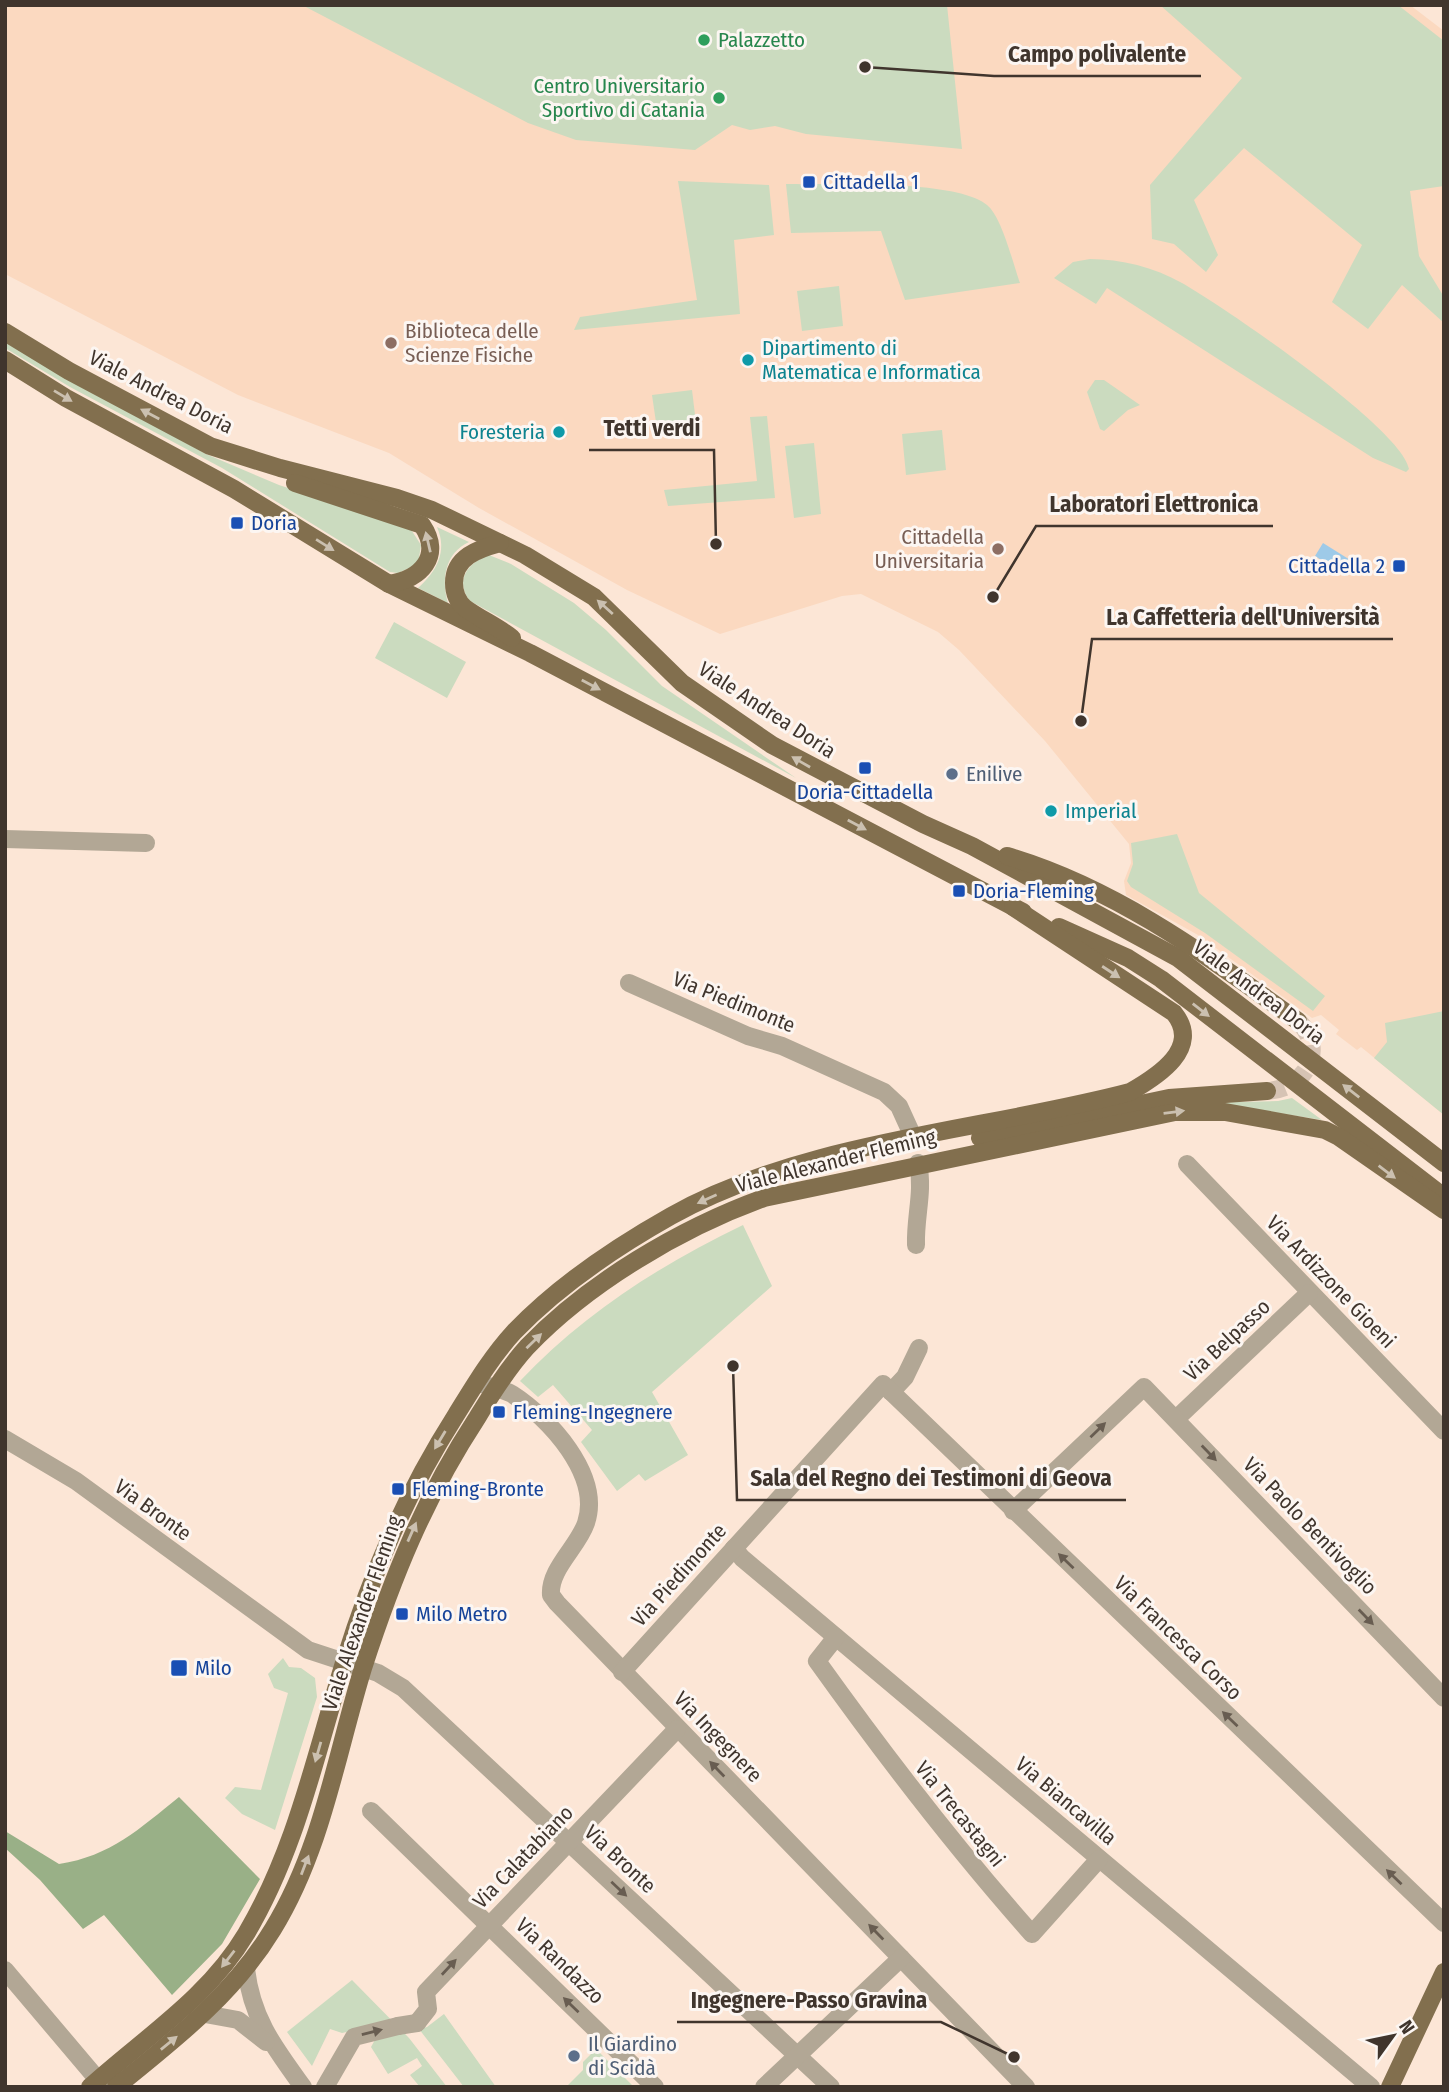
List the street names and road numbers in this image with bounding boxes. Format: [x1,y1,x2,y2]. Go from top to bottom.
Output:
street label: Viale Andrea Doria [84,344,238,440]
street label: Viale Andrea Doria [693,656,841,764]
street label: Viale Andrea Doria [1188,934,1330,1050]
street label: Via Piedimonte [669,966,799,1038]
street label: Viale Alexander Fleming [733,1124,939,1198]
street label: Via Ardizzone Gioeni [1261,1210,1401,1354]
street label: Via Belpasso [1178,1293,1276,1387]
street label: Via Paolo Bentivoglio [1238,1452,1382,1600]
street label: Via Bronte [110,1473,196,1547]
street label: Viale Alexander Fleming [316,1512,408,1714]
street label: Via Piedimonte [626,1518,732,1632]
street label: Via Francesca Corso [1109,1570,1247,1706]
street label: Via Ingegnere [668,1686,768,1788]
street label: Via Biancavilla [1010,1751,1122,1851]
street label: Via Trecastagni [910,1756,1010,1872]
street label: Via Calatabiano [467,1800,579,1914]
street label: Via Bronte [579,1819,661,1899]
street label: Via Randazzo [510,1912,610,2010]

